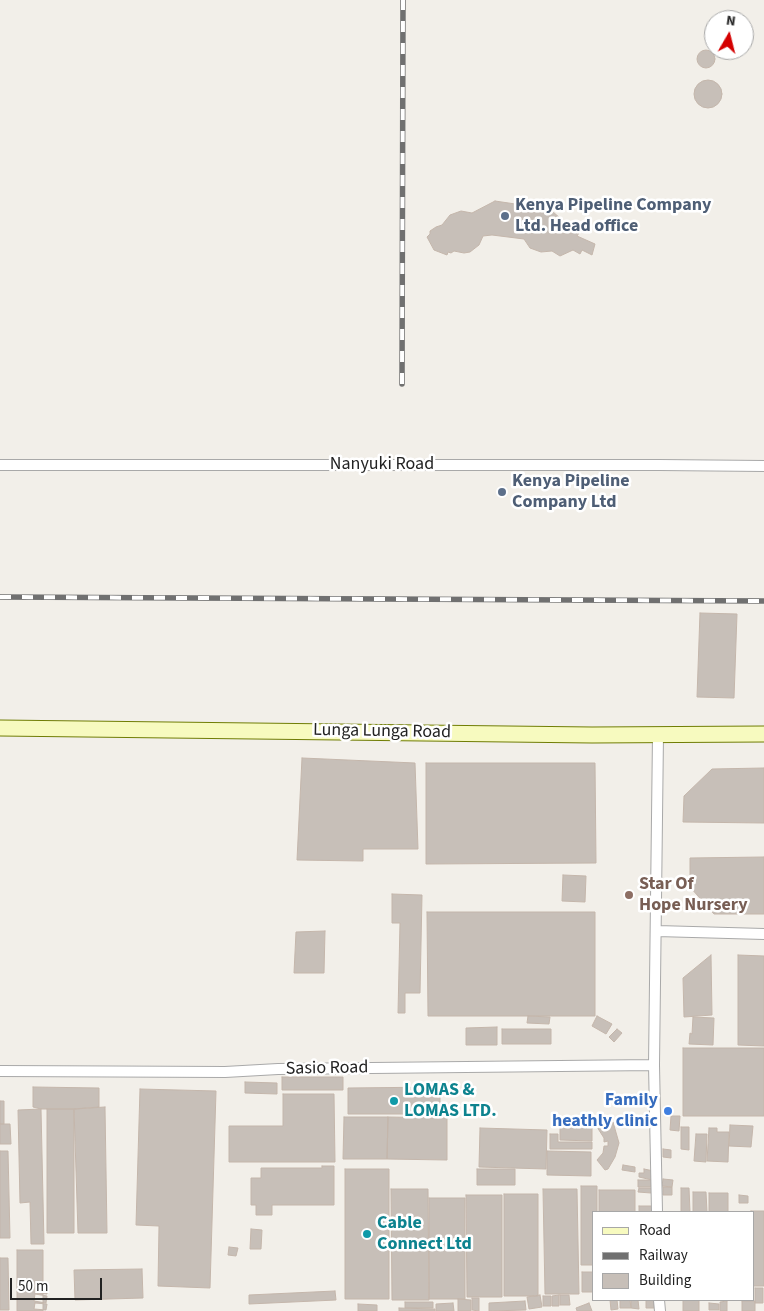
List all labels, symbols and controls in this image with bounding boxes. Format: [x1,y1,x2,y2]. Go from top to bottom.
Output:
north arrow [704,10,754,60]
text: N [725,11,737,32]
place label: Kenya Pipeline Company Ltd. Head office [515,195,711,238]
marker: Kenya Pipeline Company Ltd. Head office [499,210,511,222]
street label: Nanyuki Road [330,454,434,476]
place label: Kenya Pipeline Company Ltd [512,471,630,514]
marker: Kenya Pipeline Company Ltd [496,486,508,498]
street label: Lunga Lunga Road [313,720,451,744]
place label: Star Of Hope Nursery [639,874,748,916]
marker: Star Of Hope Nursery [623,889,635,901]
street label: Sasio Road [285,1057,369,1081]
place label: LOMAS & LOMAS LTD. [404,1080,497,1122]
place label: Family heathly clinic [552,1090,658,1132]
marker: LOMAS & LOMAS LTD. [388,1095,400,1107]
marker: Family heathly clinic [662,1105,674,1117]
legend [592,1211,754,1301]
place label: Cable Connect Ltd [377,1213,472,1256]
text: Road [639,1220,671,1241]
marker: Cable Connect Ltd [361,1228,373,1240]
text: Railway [639,1245,688,1266]
scale bar [12,1268,105,1300]
text: Building [639,1270,691,1291]
text: 50 m [18,1276,48,1297]

